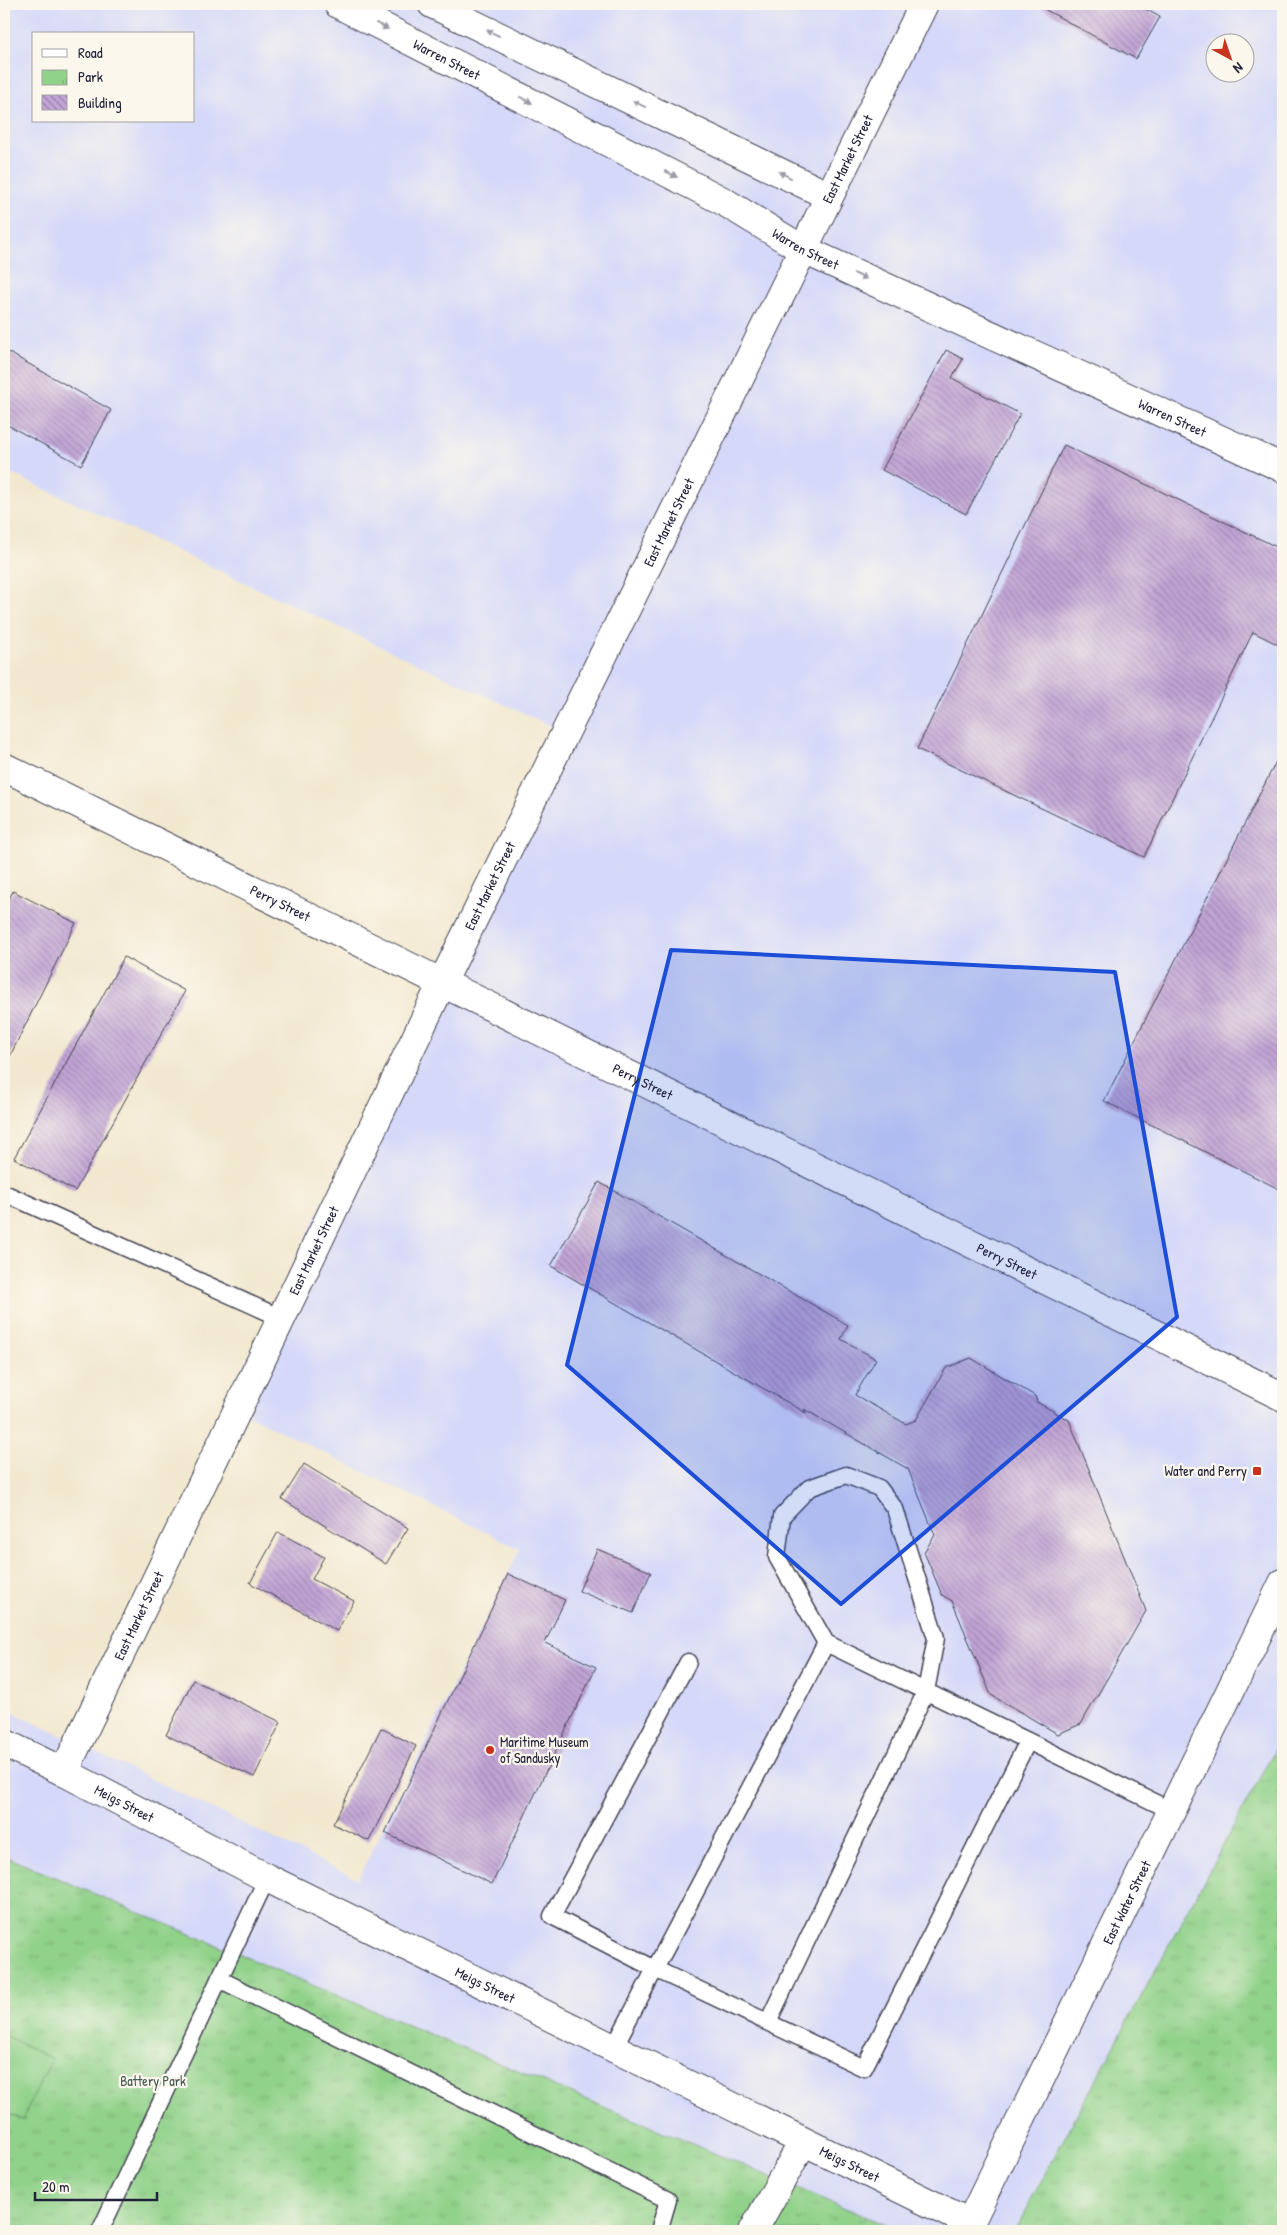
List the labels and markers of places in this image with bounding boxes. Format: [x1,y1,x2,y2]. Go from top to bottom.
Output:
place label: Water and Perry [1164,1461,1247,1481]
marker: Water and Perry [1251,1465,1263,1477]
place label: Maritime Museum of Sandusky [500,1732,589,1768]
marker: Maritime Museum of Sandusky [484,1744,496,1756]

